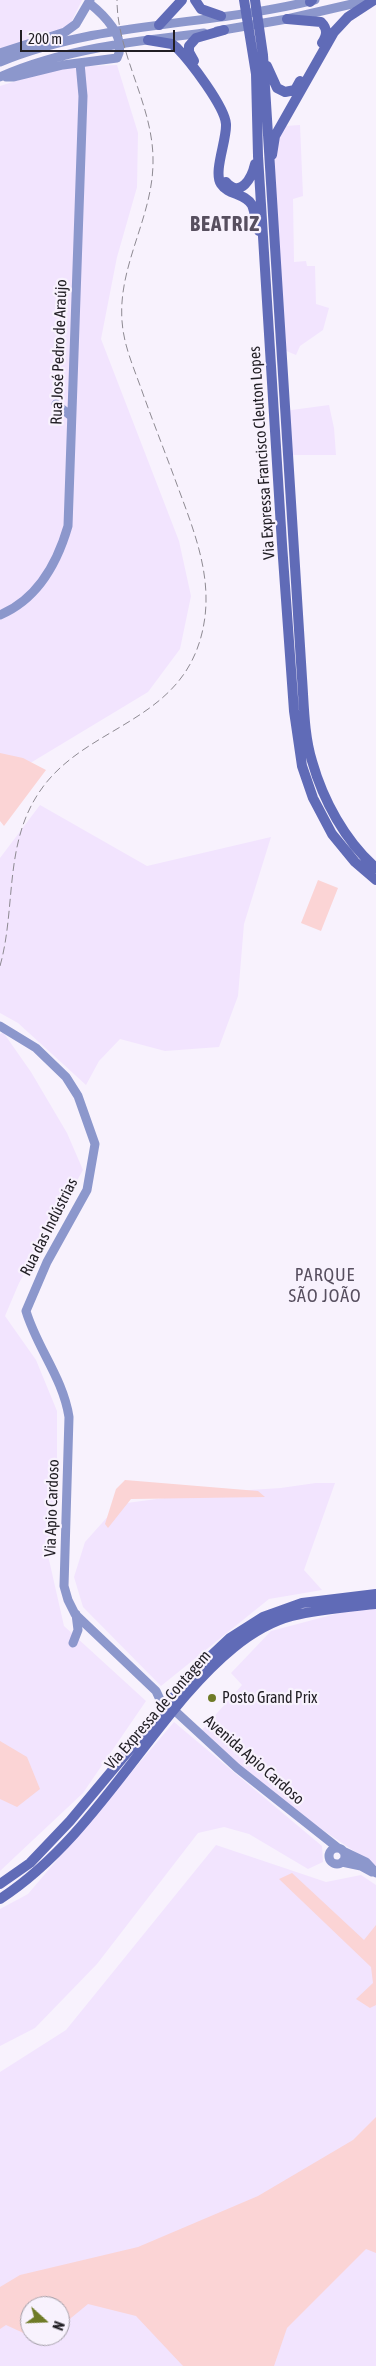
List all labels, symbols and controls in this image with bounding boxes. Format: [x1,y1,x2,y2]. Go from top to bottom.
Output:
scale bar [22,20,178,52]
text: 200 m [28,30,62,47]
district label: BEATRIZ [189,211,261,237]
street label: Rua José Pedro de Araújo [47,279,71,425]
street label: Via Expressa Francisco Cleuton Lopes [245,346,279,560]
street label: Rua das Indústrias [16,1175,82,1279]
district label: PARQUE SÃO JOÃO [288,1264,362,1306]
street label: Via Apio Cardoso [41,1459,63,1557]
street label: Via Expressa de Contagem [101,1646,215,1774]
place label: Posto Grand Prix [222,1688,318,1708]
marker: Posto Grand Prix [206,1692,218,1704]
street label: Avenida Apio Cardoso [200,1711,308,1809]
north arrow [20,2296,70,2346]
text: N [49,2319,67,2332]

